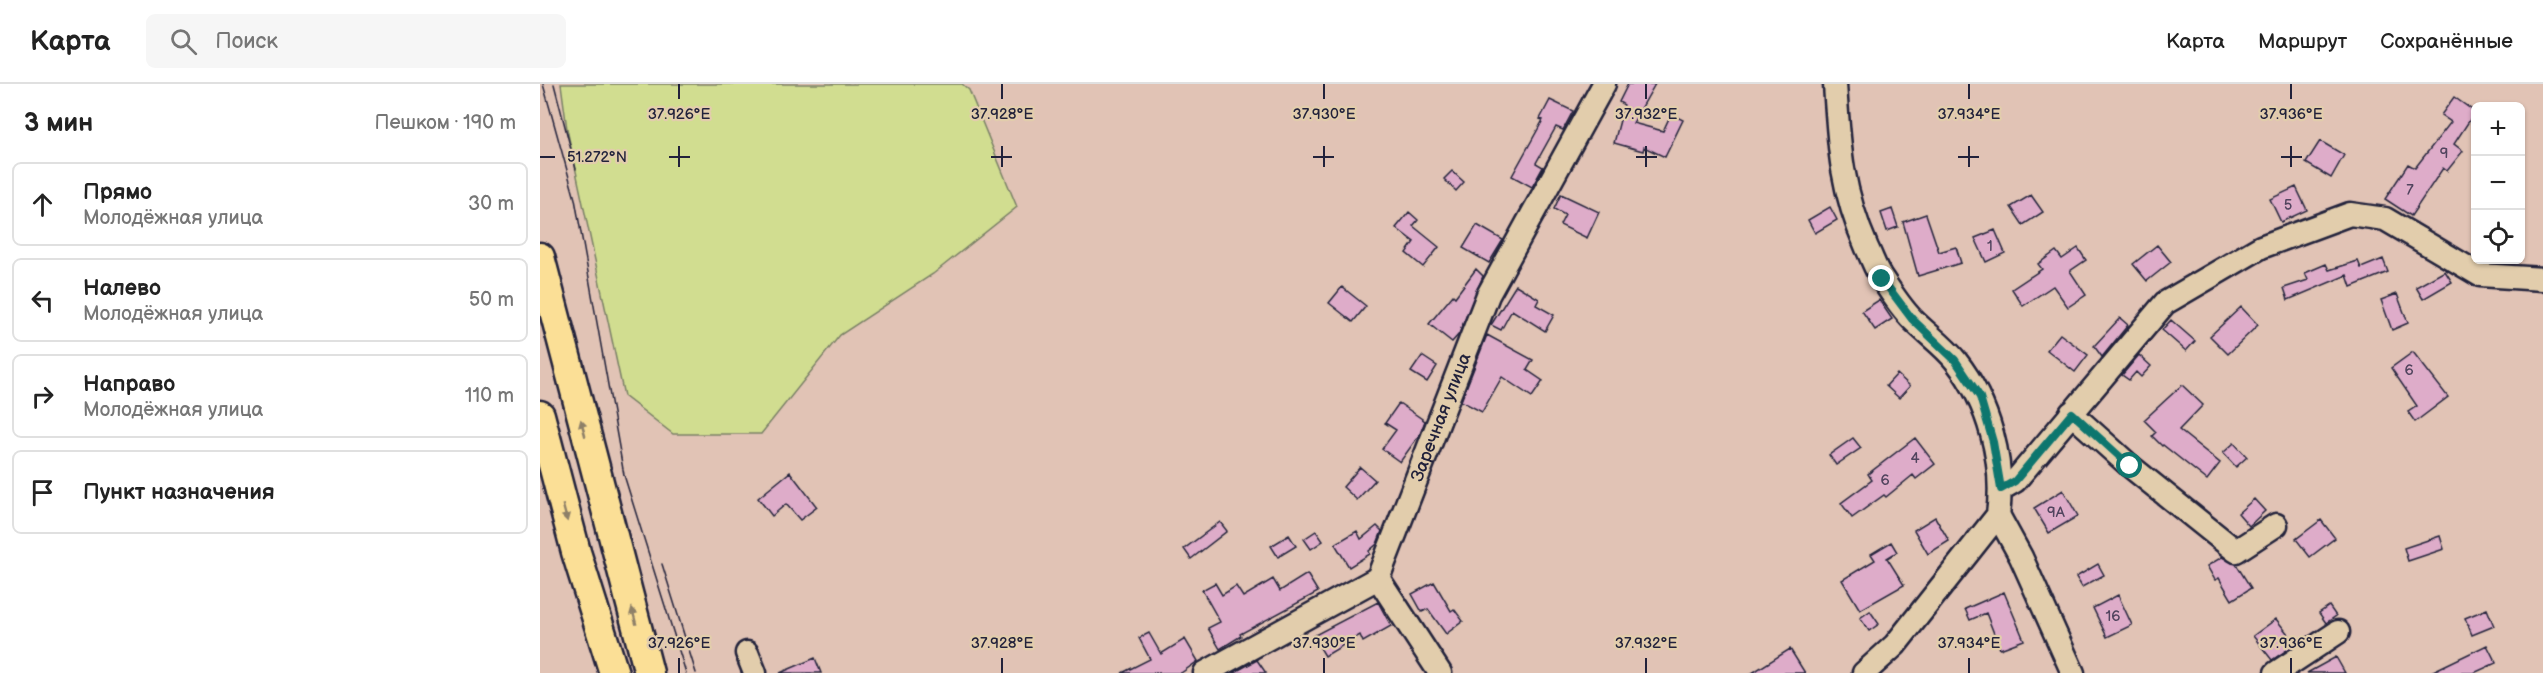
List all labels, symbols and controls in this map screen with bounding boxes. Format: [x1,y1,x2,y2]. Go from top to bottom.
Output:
search box [146,14,566,68]
text: Карта [30,25,110,58]
icon: search [167,25,200,58]
text: Поиск [215,28,278,55]
text: Карта [2166,29,2225,54]
text: Маршрут [2258,29,2347,54]
text: Сохранённые [2380,29,2513,54]
map controls [2471,102,2525,264]
button: + [2471,102,2525,156]
text: 37.926°E [648,105,710,124]
text: 37.928°E [971,105,1033,124]
text: 37.930°E [1292,105,1356,124]
text: 37.932°E [1615,105,1677,124]
text: 37.934°E [1938,105,2000,124]
text: 37.936°E [2259,105,2323,124]
text: 3 мин [24,108,93,139]
text: Пешком · 190 m [375,111,516,135]
house number: 9 [2440,144,2448,163]
text: 51.272°N [567,148,627,167]
button: − [2471,156,2525,210]
text: Прямо [83,179,152,206]
house number: 7 [2406,181,2414,200]
icon: ahead [26,188,59,221]
text: 30 m [468,192,514,216]
house number: 5 [2284,196,2292,215]
text: Молодёжная улица [83,206,263,230]
button: locate [2471,210,2525,264]
house number: 1 [1987,237,1993,256]
route end [1868,265,1894,291]
text: Налево [83,275,161,302]
icon: left [26,284,59,317]
text: 50 m [469,288,514,312]
text: Молодёжная улица [83,302,263,326]
street label: Заречная улица [1407,350,1476,485]
house number: 6 [2404,361,2414,380]
text: Направо [83,371,175,398]
icon: right [26,380,59,413]
text: 110 m [465,384,514,408]
text: Молодёжная улица [83,398,263,422]
one-way arrow [578,419,588,437]
house number: 4 [1910,449,1920,468]
route start [2116,452,2142,478]
house number: 6 [1880,471,1890,490]
icon: arrive [26,476,59,509]
text: Пункт назначения [83,479,275,506]
house number: 9А [2047,503,2066,522]
one-way arrow [561,504,570,522]
one-way arrow [628,607,638,626]
house number: 16 [2106,607,2120,626]
text: 37.926°E [648,634,710,653]
text: 37.928°E [971,634,1033,653]
text: 37.930°E [1292,634,1356,653]
text: 37.932°E [1615,634,1677,653]
text: 37.934°E [1938,634,2000,653]
text: 37.936°E [2259,634,2323,653]

